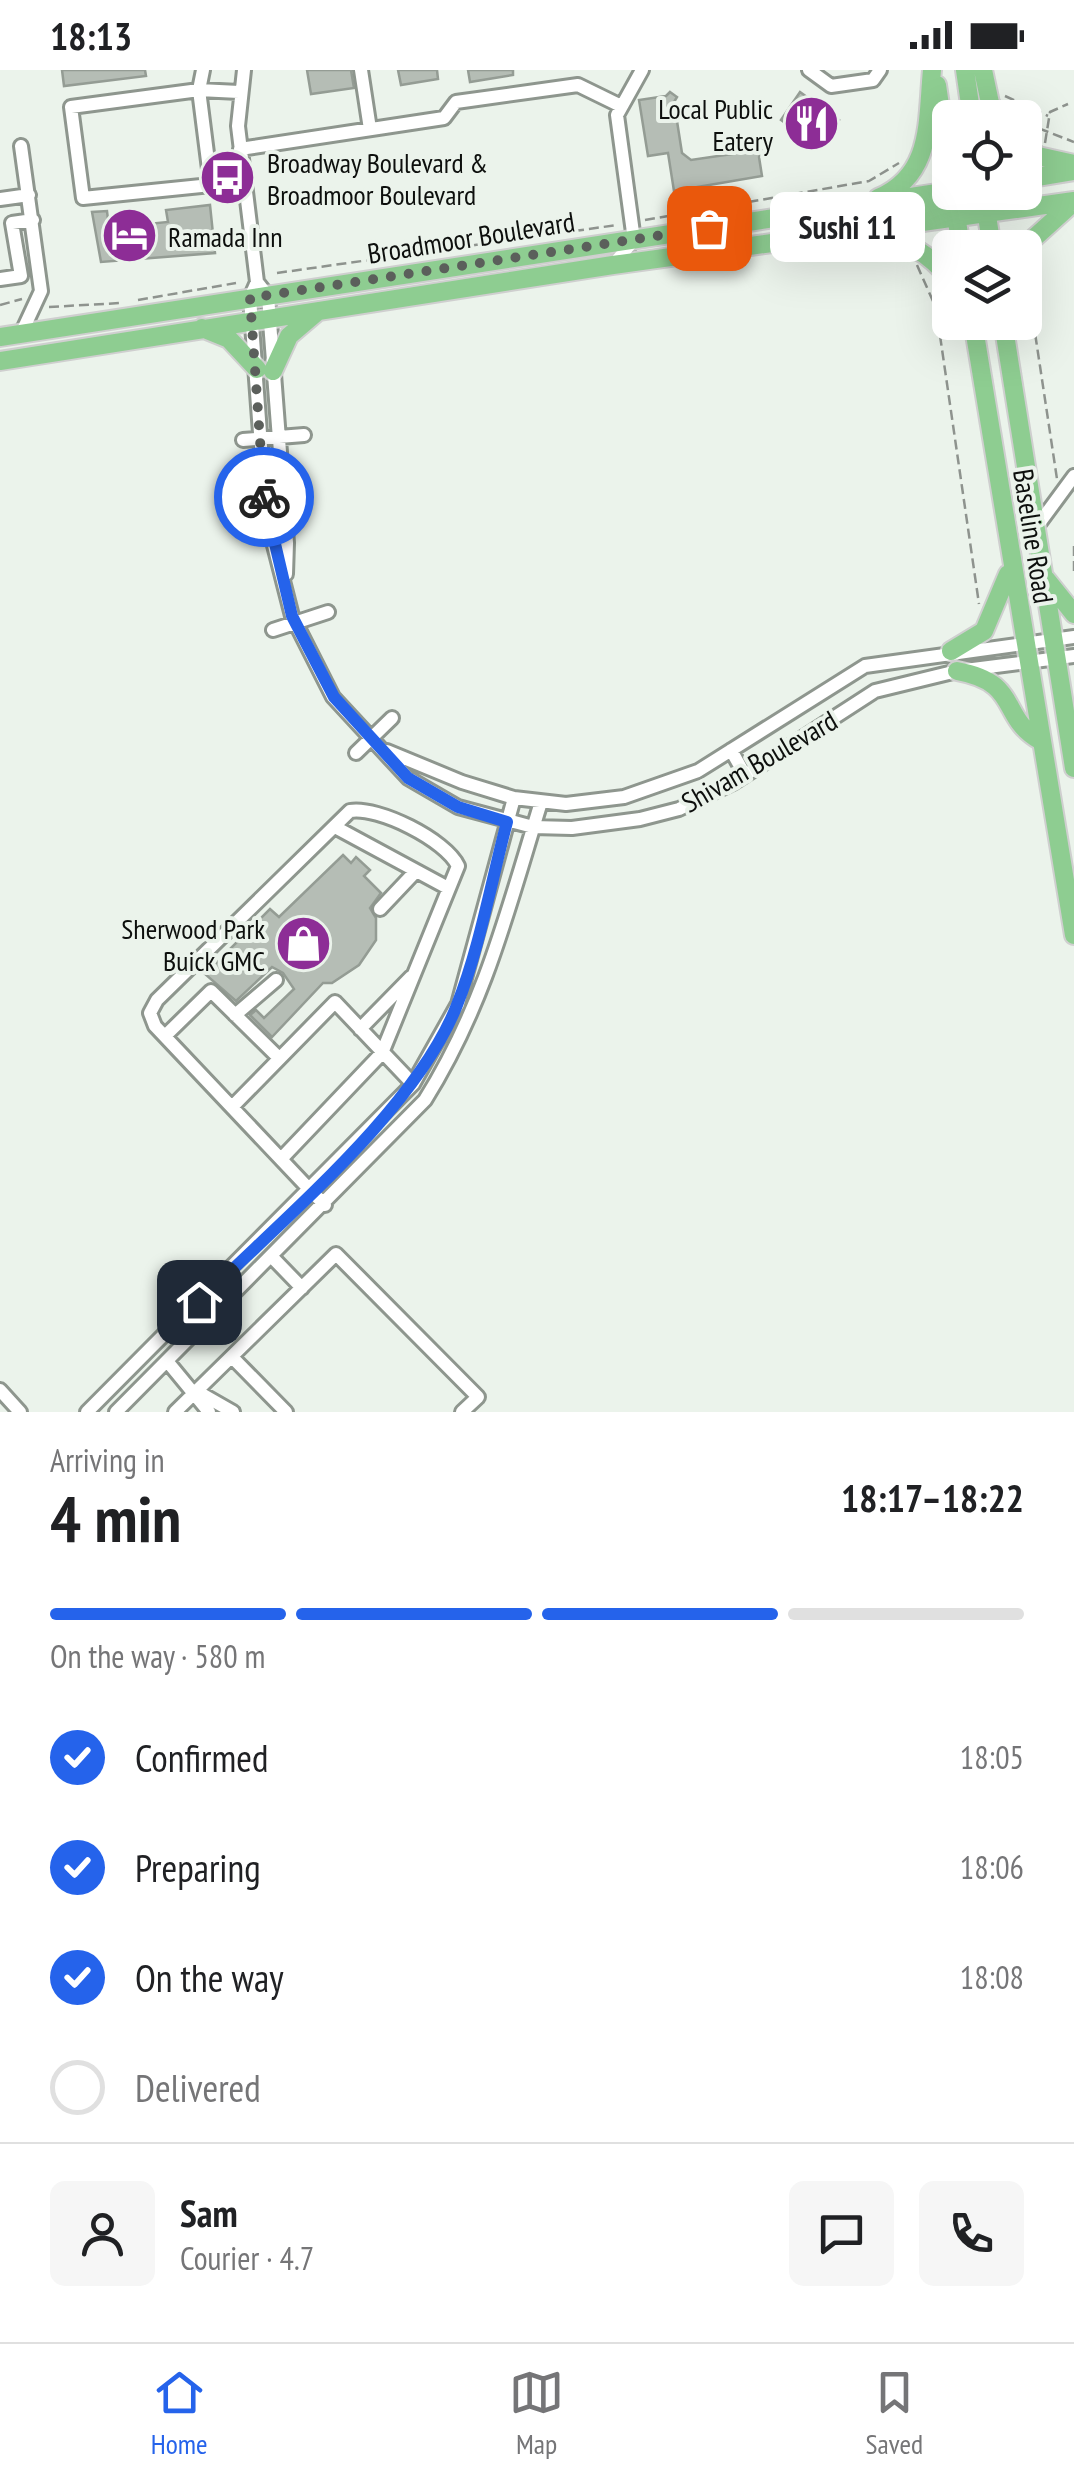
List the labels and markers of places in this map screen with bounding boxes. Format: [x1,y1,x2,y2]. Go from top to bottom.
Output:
place label: Local Public Eatery [658,90,773,159]
restaurant icon: Local Public Eatery [782,94,842,154]
place label: Broadway Boulevard & Broadmoor Boulevard [267,144,488,213]
bus stop icon: Broadway Boulevard & Broadmoor Boulevard [198,148,258,208]
pin [667,186,752,271]
callout: Sushi 11 [769,193,924,263]
hotel icon: Ramada Inn [99,206,159,266]
place label: Ramada Inn [168,218,282,255]
place label: Sherwood Park Buick GMC [121,910,265,979]
shop icon: Sherwood Park Buick GMC [274,914,334,974]
pin [157,1260,242,1345]

